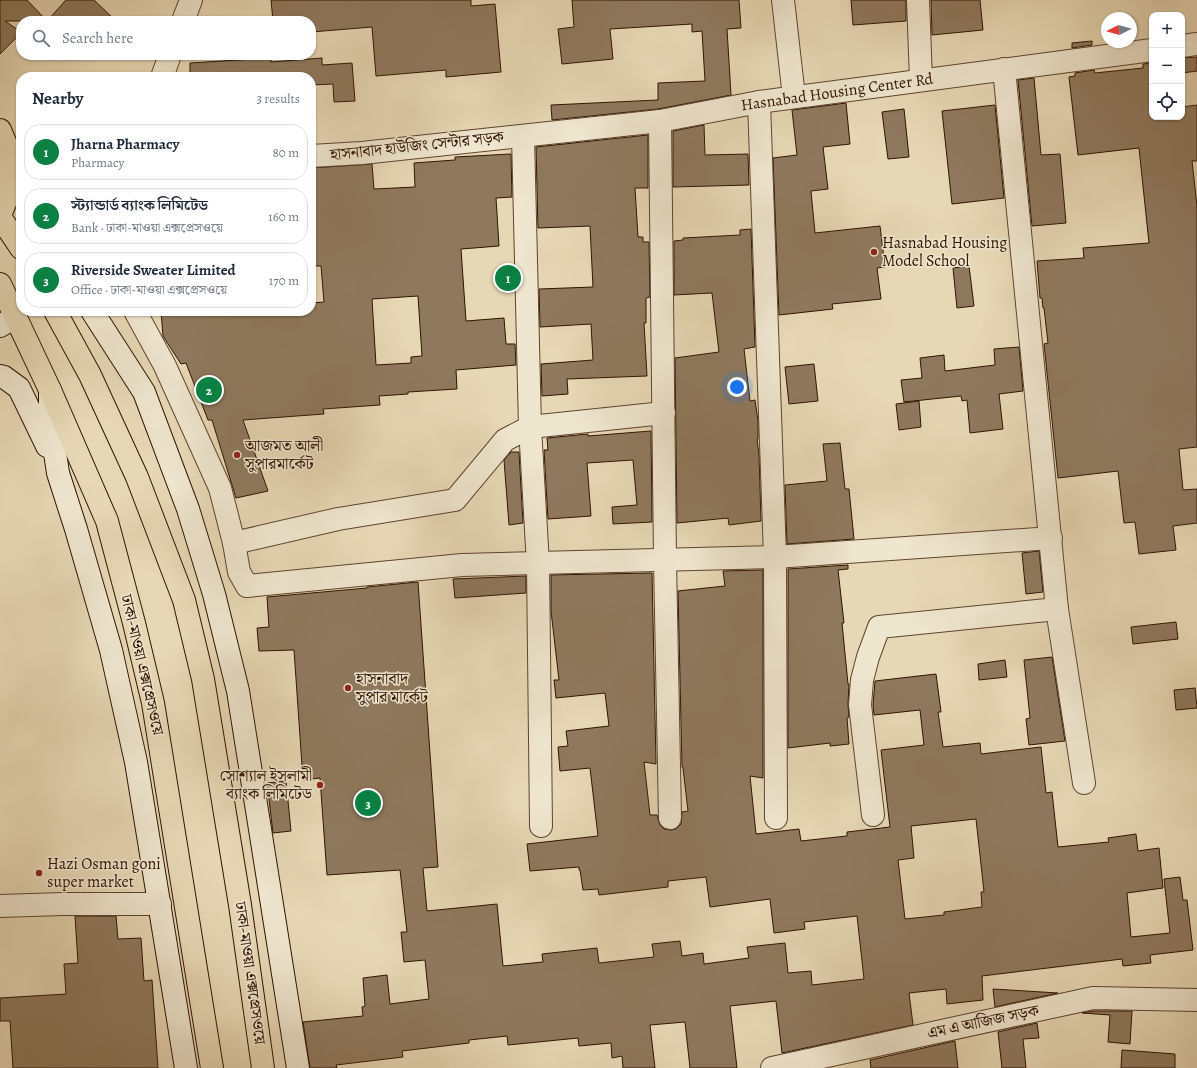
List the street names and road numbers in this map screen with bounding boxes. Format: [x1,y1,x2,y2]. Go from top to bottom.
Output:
street label: Hasnabad Housing Center Rd [740,68,935,116]
street label: হাসনাবাদ হাউজিং সেন্টার সড়ক [328,126,506,166]
street label: ঢাকা-মাওয়া এক্সপ্রেসওয়ে [115,591,169,738]
street label: ঢাকা-মাওয়া এক্সপ্রেসওয়ে [229,899,271,1046]
street label: এম এ আজিজ সড়ক [925,999,1042,1045]

